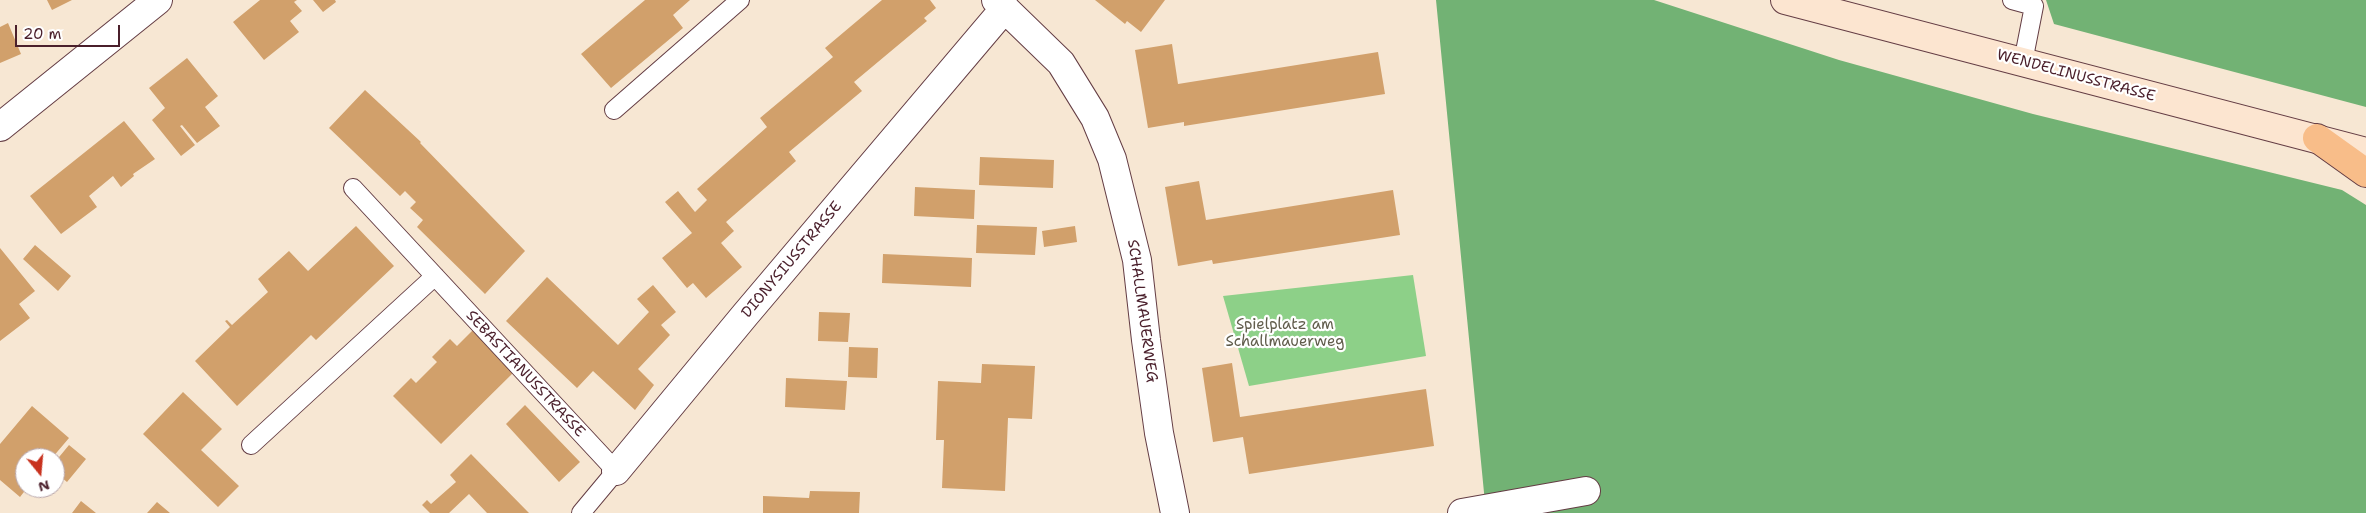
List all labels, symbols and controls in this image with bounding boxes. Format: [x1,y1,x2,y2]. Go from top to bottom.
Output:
scale bar [18,15,122,47]
text: 20 m [23,24,62,44]
street label: WENDELINUSSTRASSE [1995,46,2157,106]
street label: DIONYSIUSSTRASSE [738,198,846,322]
street label: SCHALLMAUERWEG [1123,238,1161,384]
street label: SEBASTIANUSSTRASSE [462,307,588,441]
park label: Spielplatz am Schallmauerweg [1226,316,1344,351]
north arrow [15,448,65,498]
text: N [36,476,52,497]

